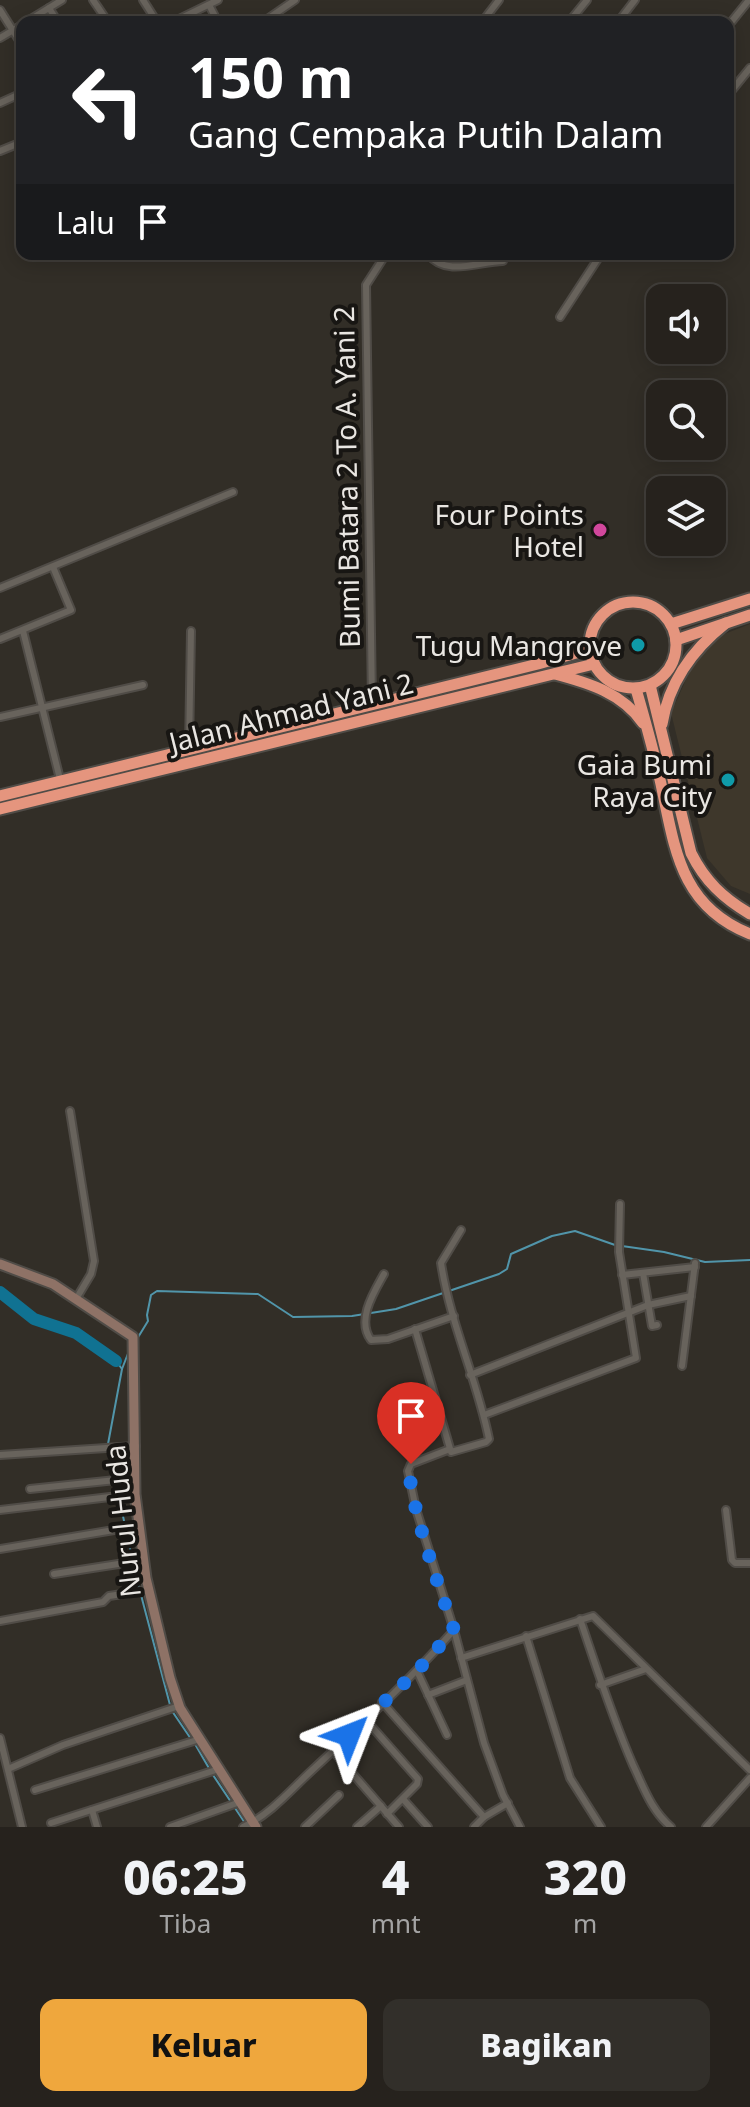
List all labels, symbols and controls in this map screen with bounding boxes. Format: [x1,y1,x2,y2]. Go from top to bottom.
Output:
text: 150 m [188,38,353,114]
icon: left [56,48,160,152]
text: Gang Cempaka Putih Dalam [188,110,664,159]
icon: arrive [131,200,175,244]
text: Lalu [56,202,115,243]
map controls [646,284,726,556]
button: sound [646,284,726,364]
street label: Bumi Batara 2 To A. Yani 2 [324,306,368,648]
button: search [646,380,726,460]
button: layers [646,476,726,556]
place label: Four Points Hotel [434,495,584,565]
marker: Four Points Hotel [591,521,609,539]
place label: Tugu Mangrove [416,626,622,664]
marker: Tugu Mangrove [629,636,647,654]
street label: Jalan Ahmad Yani 2 [162,663,417,761]
place label: Gaia Bumi Raya City [577,745,713,815]
marker: Gaia Bumi Raya City [719,771,737,789]
pin [377,1382,445,1464]
icon: arrive [389,1394,433,1438]
street label: Nurul Huda [95,1443,149,1599]
position arrow [307,1693,391,1777]
text: 06:25 [123,1844,248,1909]
text: 4 [382,1844,410,1909]
text: 320 [544,1844,627,1909]
text: Tiba [160,1905,211,1941]
text: mnt [371,1905,421,1941]
text: m [573,1905,597,1941]
button: Keluar [40,1999,367,2091]
button: Bagikan [383,1999,710,2091]

